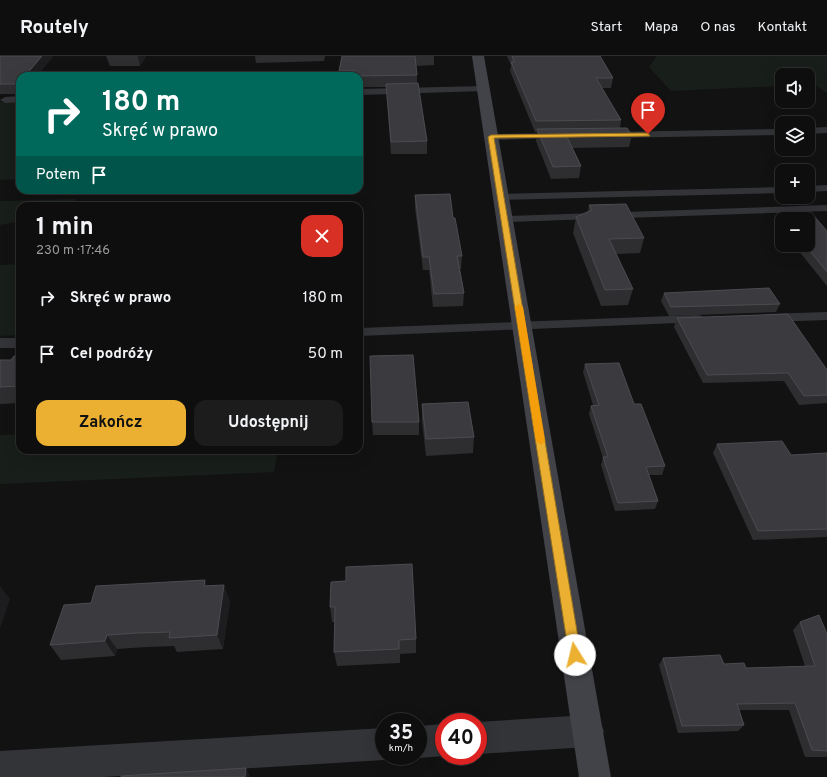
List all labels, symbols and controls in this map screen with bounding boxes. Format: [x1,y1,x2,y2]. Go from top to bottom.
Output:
text: Routely [20,16,89,40]
text: Start [590,19,622,36]
text: Mapa [644,19,678,36]
text: O nas [700,19,736,36]
text: Kontakt [758,19,807,36]
map controls [775,68,815,252]
button: sound [775,68,815,108]
text: 180 m [102,85,180,121]
icon: right [36,88,88,140]
pin [631,93,665,134]
icon: arrive [637,99,659,121]
button: layers [775,116,815,156]
text: Skręć w prawo [102,120,218,143]
icon: arrive [88,164,110,186]
button: + [775,164,815,204]
text: Potem [36,166,80,185]
button: − [775,212,815,252]
text: 1 min [36,213,94,243]
button: close [301,215,343,257]
text: 230 m · 17:46 [36,243,110,259]
icon: right [36,287,58,309]
text: Skręć w prawo [70,289,171,308]
text: 180 m [303,289,343,308]
icon: arrive [36,343,58,365]
text: Cel podróży [70,345,153,364]
text: 50 m [308,345,343,364]
button: Zakończ [36,400,186,446]
button: Udostępnij [194,400,343,446]
position arrow [554,634,596,676]
speed limit sign: 40 [435,713,487,765]
text: 35 [389,721,413,747]
text: km/h [389,742,413,755]

